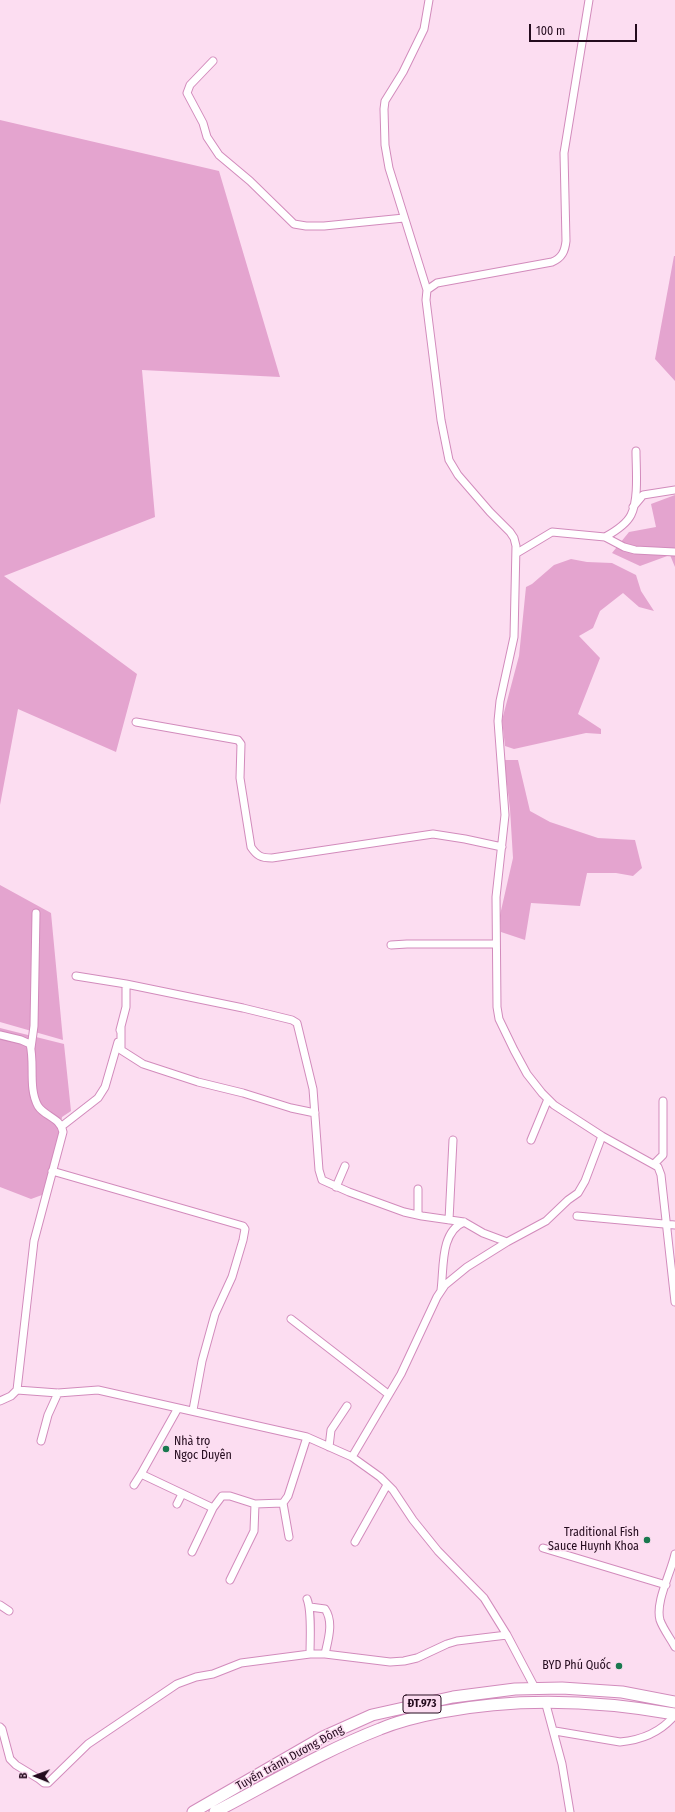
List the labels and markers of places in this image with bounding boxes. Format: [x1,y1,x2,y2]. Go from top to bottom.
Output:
place label: Nhà trọ Ngọc Duyên [174,1435,232,1463]
marker: Nhà trọ Ngọc Duyên [161,1444,171,1454]
place label: Traditional Fish Sauce Huynh Khoa [548,1526,639,1554]
marker: Traditional Fish Sauce Huynh Khoa [642,1535,652,1545]
place label: BYD Phú Quốc [542,1659,611,1673]
marker: BYD Phú Quốc [614,1661,624,1671]

